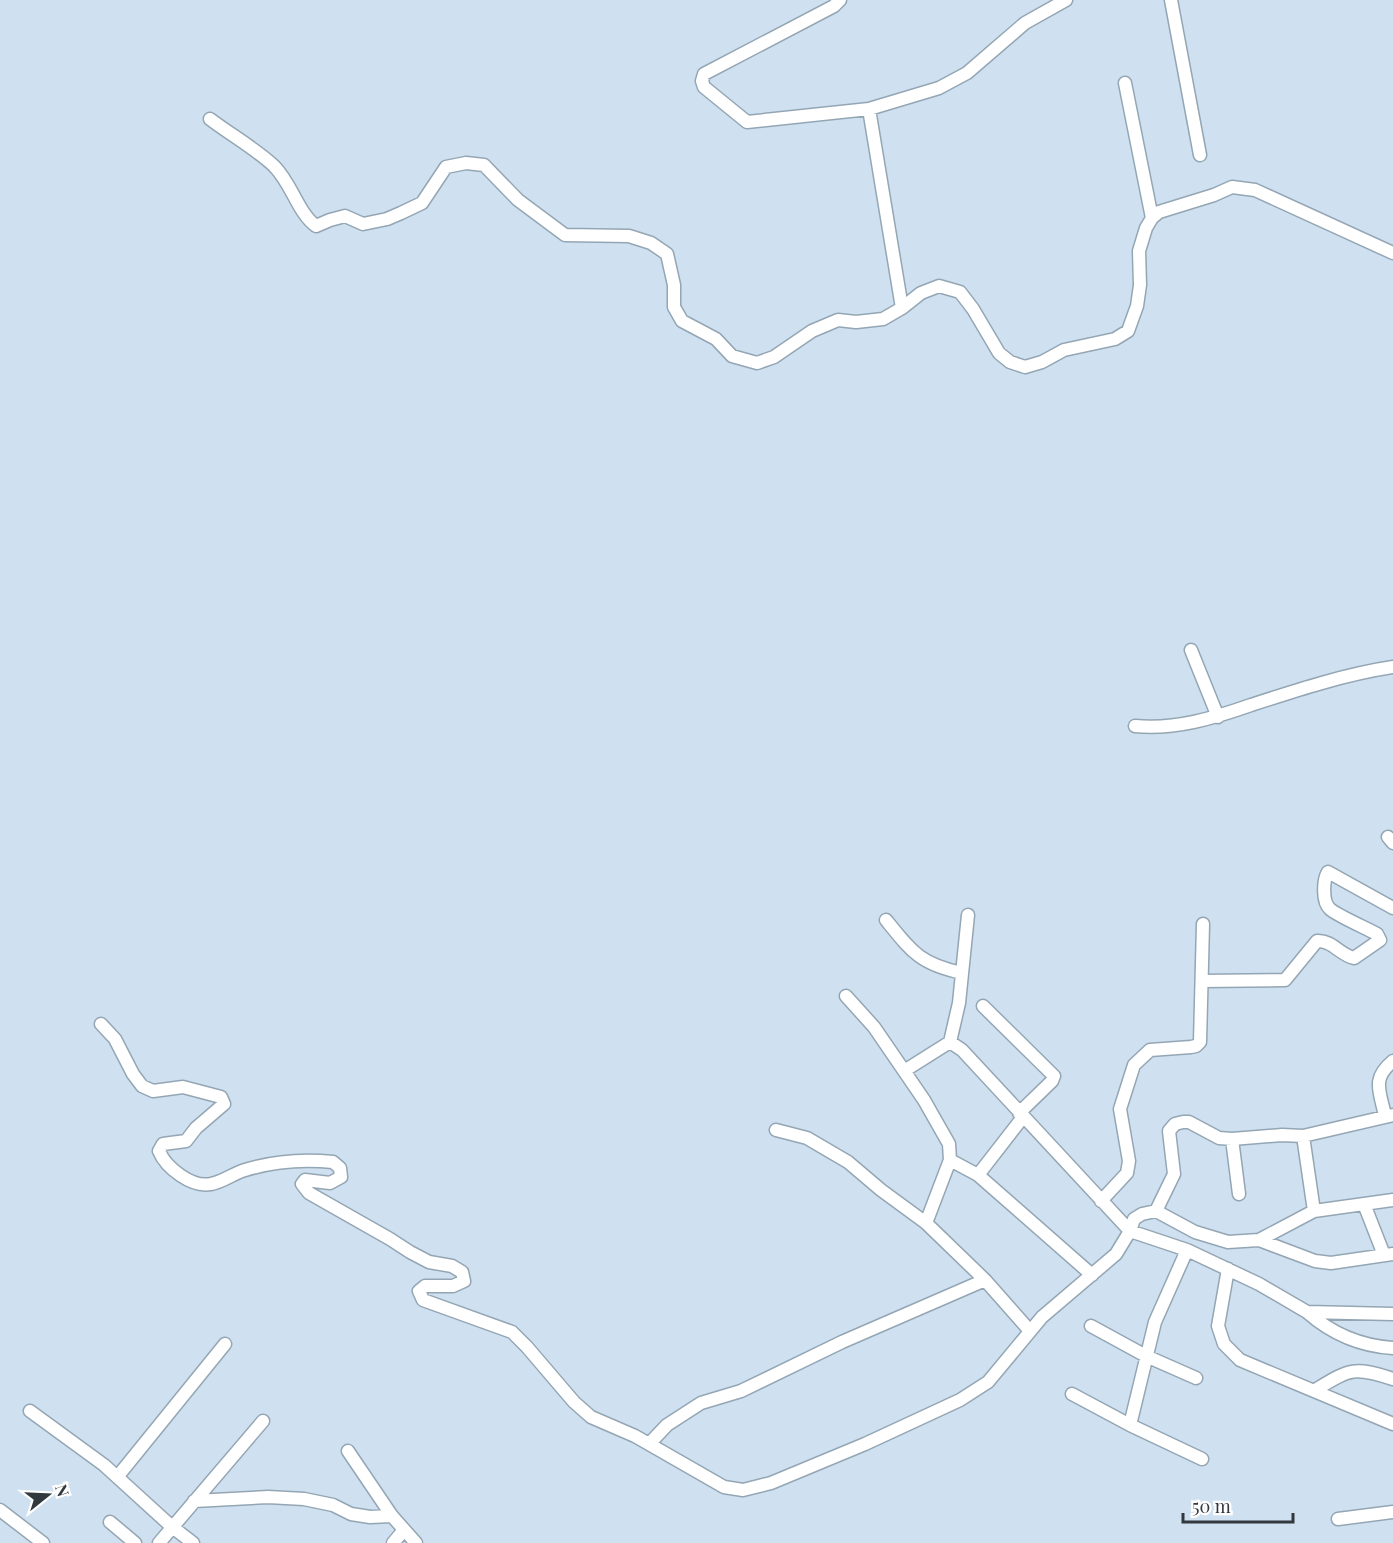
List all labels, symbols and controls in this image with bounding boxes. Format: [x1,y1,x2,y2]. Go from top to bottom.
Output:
north arrow [18,1465,78,1525]
text: N [51,1481,75,1499]
scale bar [1183,1486,1292,1524]
text: 50 m [1192,1494,1231,1518]

